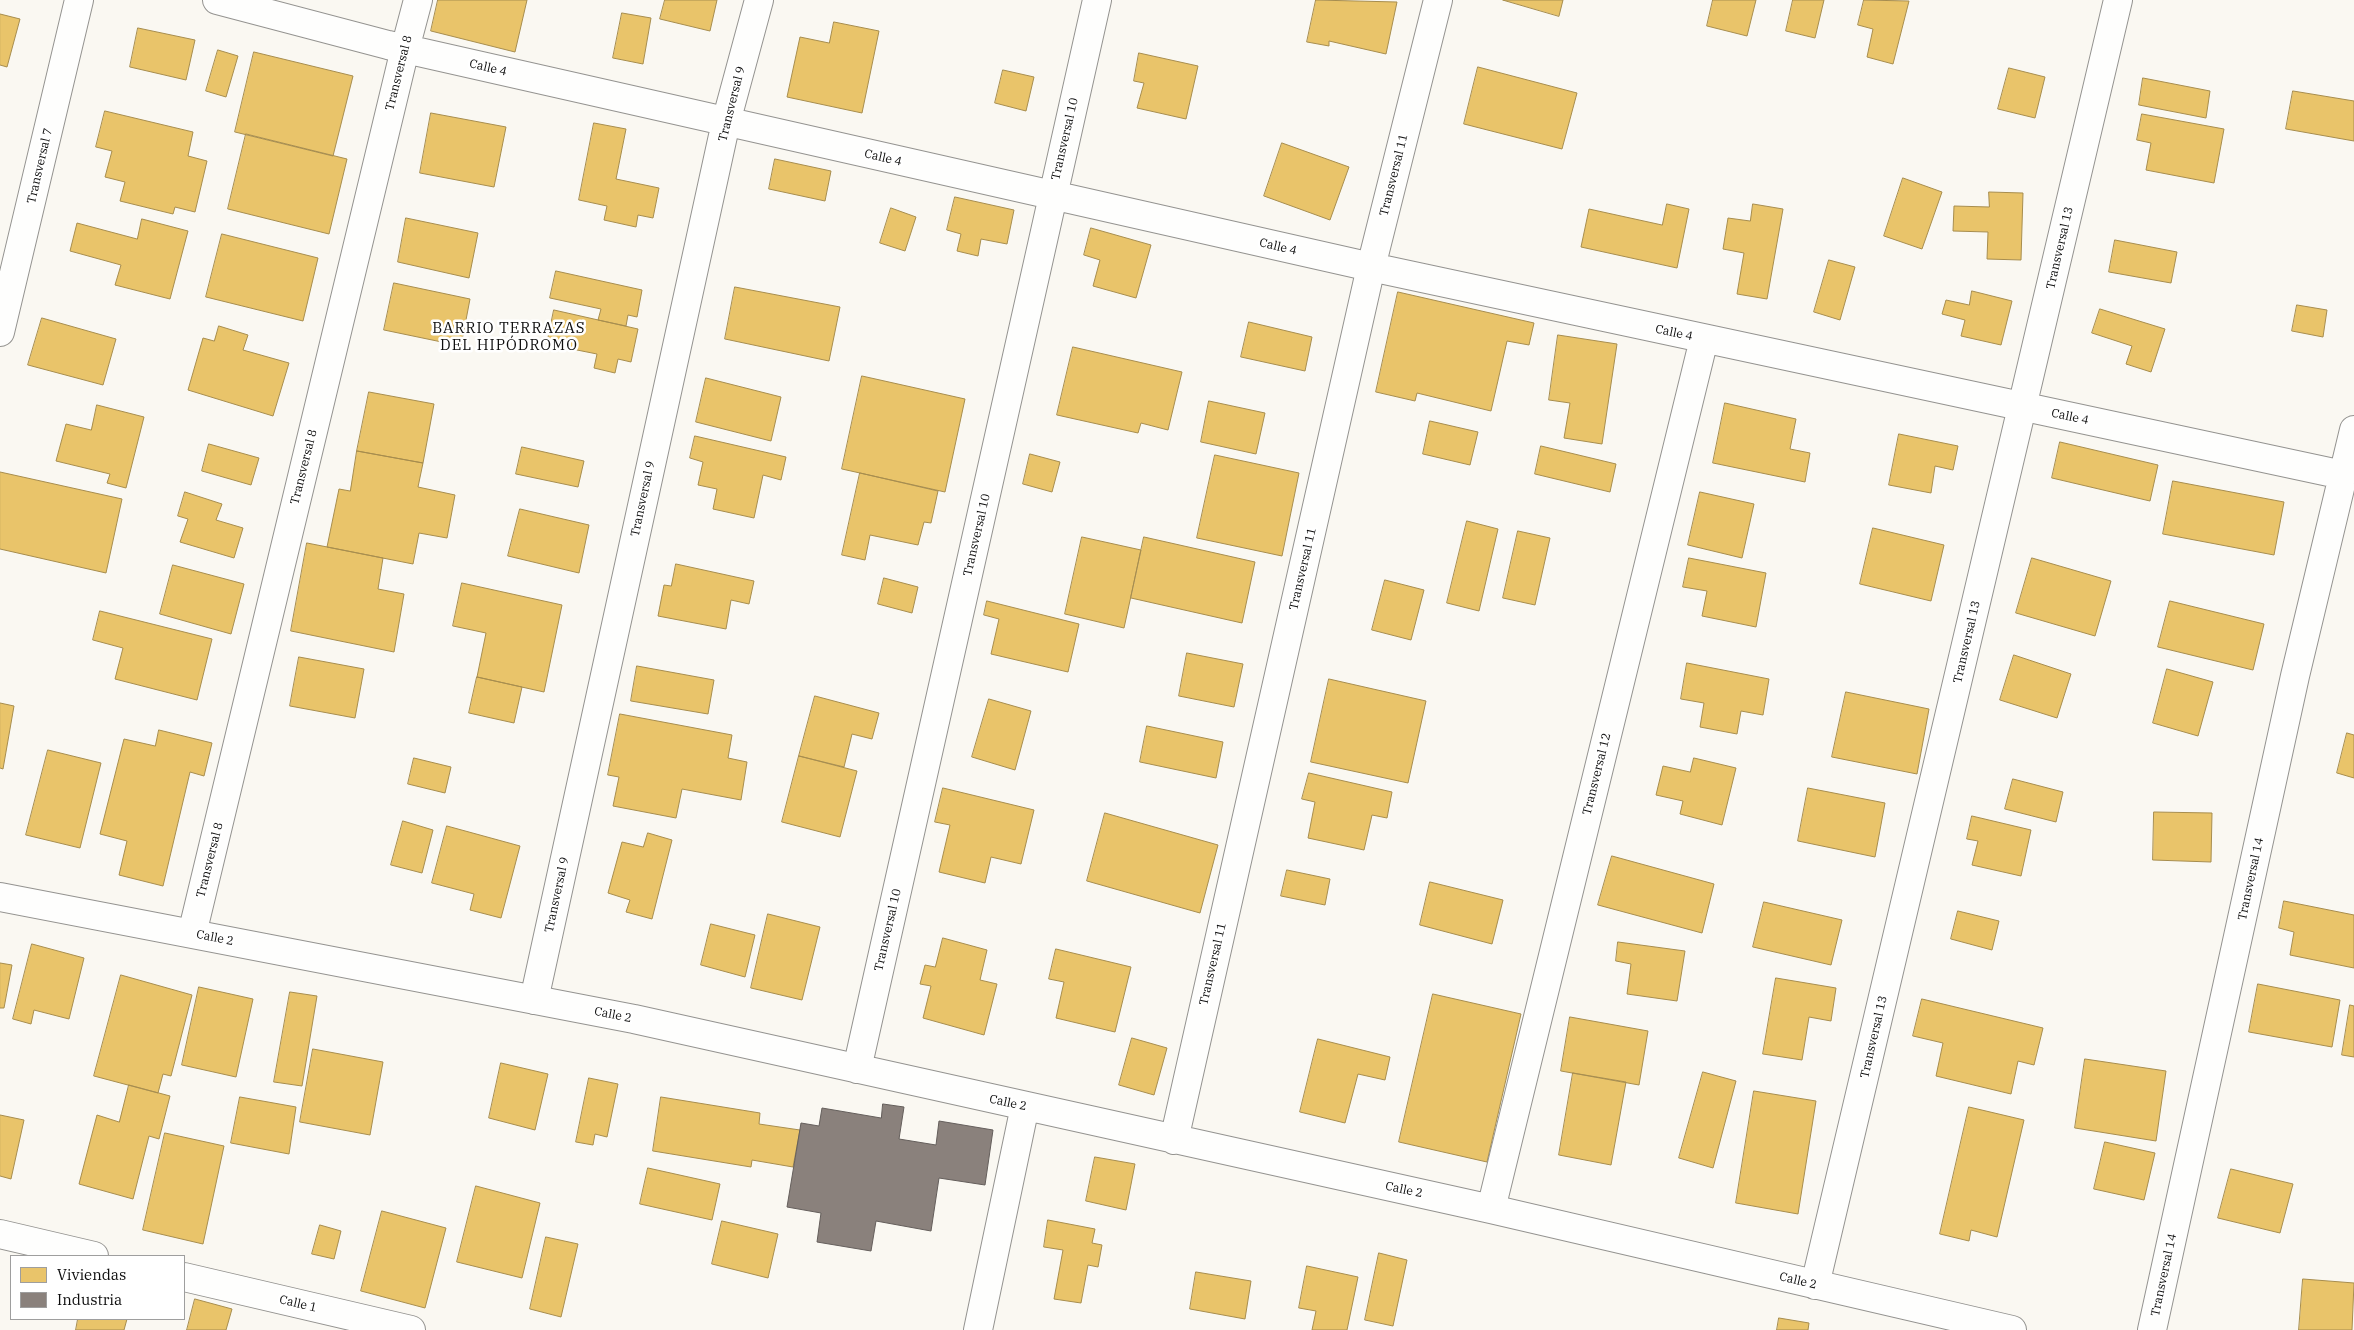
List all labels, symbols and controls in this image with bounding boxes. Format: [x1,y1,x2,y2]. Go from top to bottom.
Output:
street label: Transversal 8 [383,34,415,112]
street label: Calle 4 [468,57,508,79]
street label: Transversal 9 [716,65,748,143]
street label: Transversal 10 [1049,96,1081,182]
street label: Transversal 7 [24,127,56,205]
street label: Transversal 11 [1377,132,1411,218]
street label: Calle 4 [863,147,903,169]
street label: Transversal 13 [2044,205,2076,291]
street label: Calle 4 [1258,236,1298,258]
district label: BARRIO TERRAZAS DEL HIPÓDROMO [430,320,588,355]
street label: Calle 4 [1654,322,1694,344]
street label: Calle 4 [2050,406,2090,428]
street label: Transversal 8 [288,428,320,506]
street label: Transversal 9 [628,460,658,538]
street label: Transversal 10 [961,492,993,578]
street label: Transversal 11 [1287,526,1319,612]
street label: Transversal 13 [1951,599,1983,685]
street label: Transversal 12 [1580,731,1614,817]
street label: Transversal 8 [194,821,226,899]
street label: Transversal 14 [2235,836,2267,922]
street label: Transversal 9 [542,856,572,934]
street label: Transversal 10 [872,887,904,973]
street label: Transversal 11 [1197,921,1229,1007]
street label: Calle 2 [195,927,235,949]
street label: Transversal 13 [1858,994,1890,1080]
street label: Calle 2 [593,1004,633,1026]
street label: Calle 2 [988,1092,1028,1114]
street label: Calle 2 [1384,1179,1424,1201]
street label: Transversal 14 [2148,1232,2180,1318]
legend [10,1255,185,1320]
text: Viviendas [57,1265,126,1284]
street label: Calle 2 [1778,1270,1818,1292]
text: Industria [57,1290,122,1309]
street label: Calle 1 [278,1293,318,1315]

